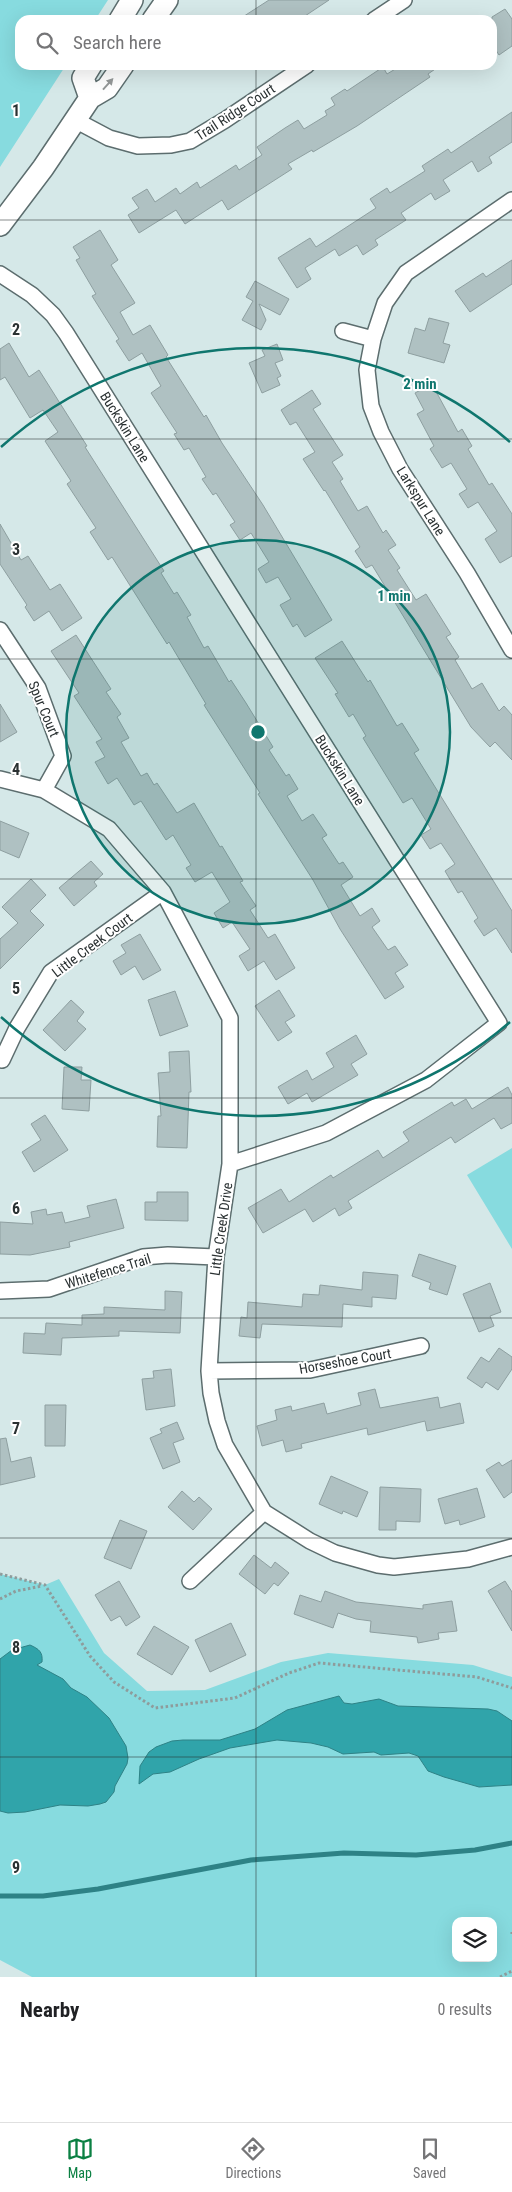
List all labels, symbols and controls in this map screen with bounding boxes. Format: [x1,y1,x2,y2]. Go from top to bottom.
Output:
search box [15,15,497,70]
icon: search [33,29,61,57]
text: Search here [73,31,161,54]
one-way arrow [103,78,114,91]
street label: Trail Ridge Court [192,80,278,144]
text: 1 [12,101,20,120]
text: 2 [12,320,20,339]
text: 2 min [403,375,437,393]
street label: Buckskin Lane [97,389,153,465]
street label: Larkspur Lane [393,464,449,539]
text: 3 [12,540,20,559]
text: 1 min [377,587,411,605]
street label: Spur Court [25,679,63,739]
centre of rings [249,723,267,741]
street label: Buckskin Lane [312,732,368,808]
text: 4 [12,760,20,779]
street label: Little Creek Court [49,910,135,980]
text: 5 [12,979,20,998]
street label: Little Creek Drive [207,1181,236,1277]
text: 6 [12,1199,20,1218]
street label: Whitefence Trail [63,1250,153,1292]
street label: Horseshoe Court [298,1345,392,1377]
text: 7 [12,1419,20,1438]
text: 8 [12,1638,20,1657]
text: 9 [12,1858,20,1877]
map controls [452,1917,497,1962]
button: layers [452,1917,497,1962]
text: Nearby [20,1998,79,2022]
text: 0 results [437,2000,492,2019]
tab: Map [66,2135,94,2181]
tab: Directions [225,2135,281,2181]
tab: Saved [413,2135,446,2181]

